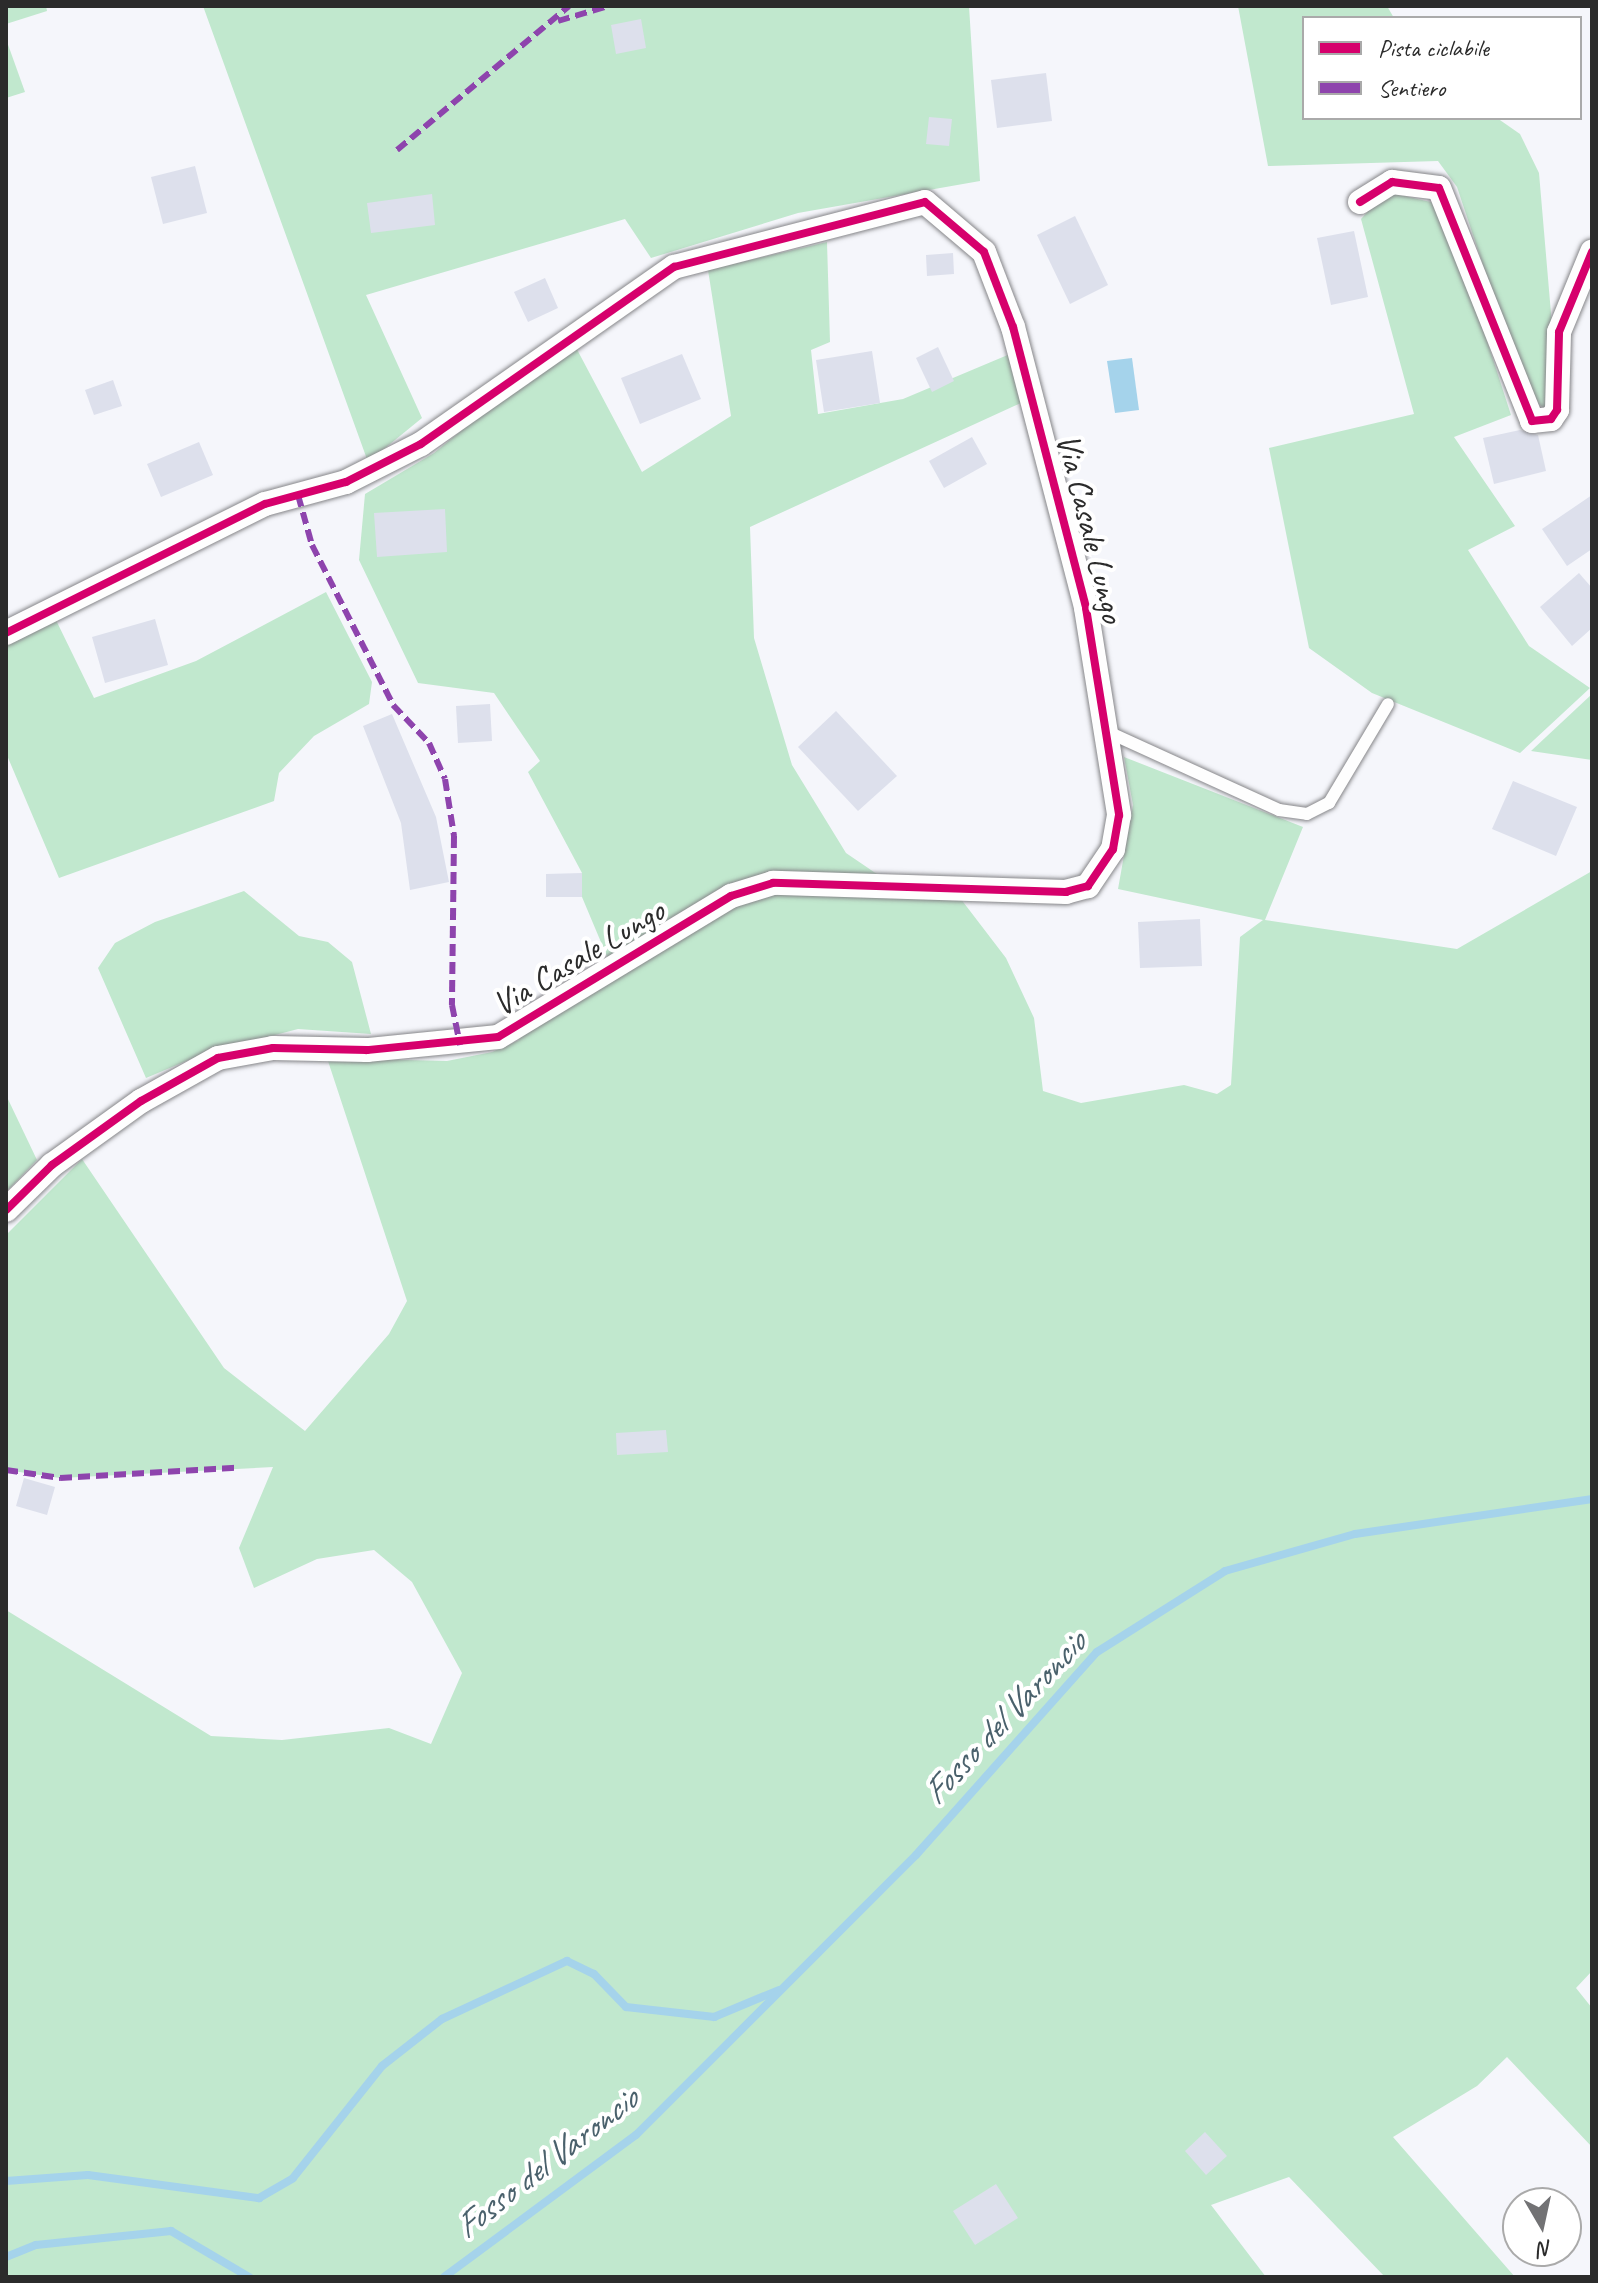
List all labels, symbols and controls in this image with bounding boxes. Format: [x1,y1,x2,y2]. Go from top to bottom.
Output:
legend [1302,16,1582,120]
text: Pista ciclabile [1378,33,1489,63]
text: Sentiero [1378,73,1445,103]
street label: Via Casale Lungo [1048,430,1134,626]
street label: Via Casale Lungo [486,890,670,1024]
water label: Fosso del Varoncio [913,1622,1095,1814]
water label: Fosso del Varoncio [446,2078,646,2248]
north arrow [1502,2187,1582,2267]
text: N [1537,2234,1554,2264]

